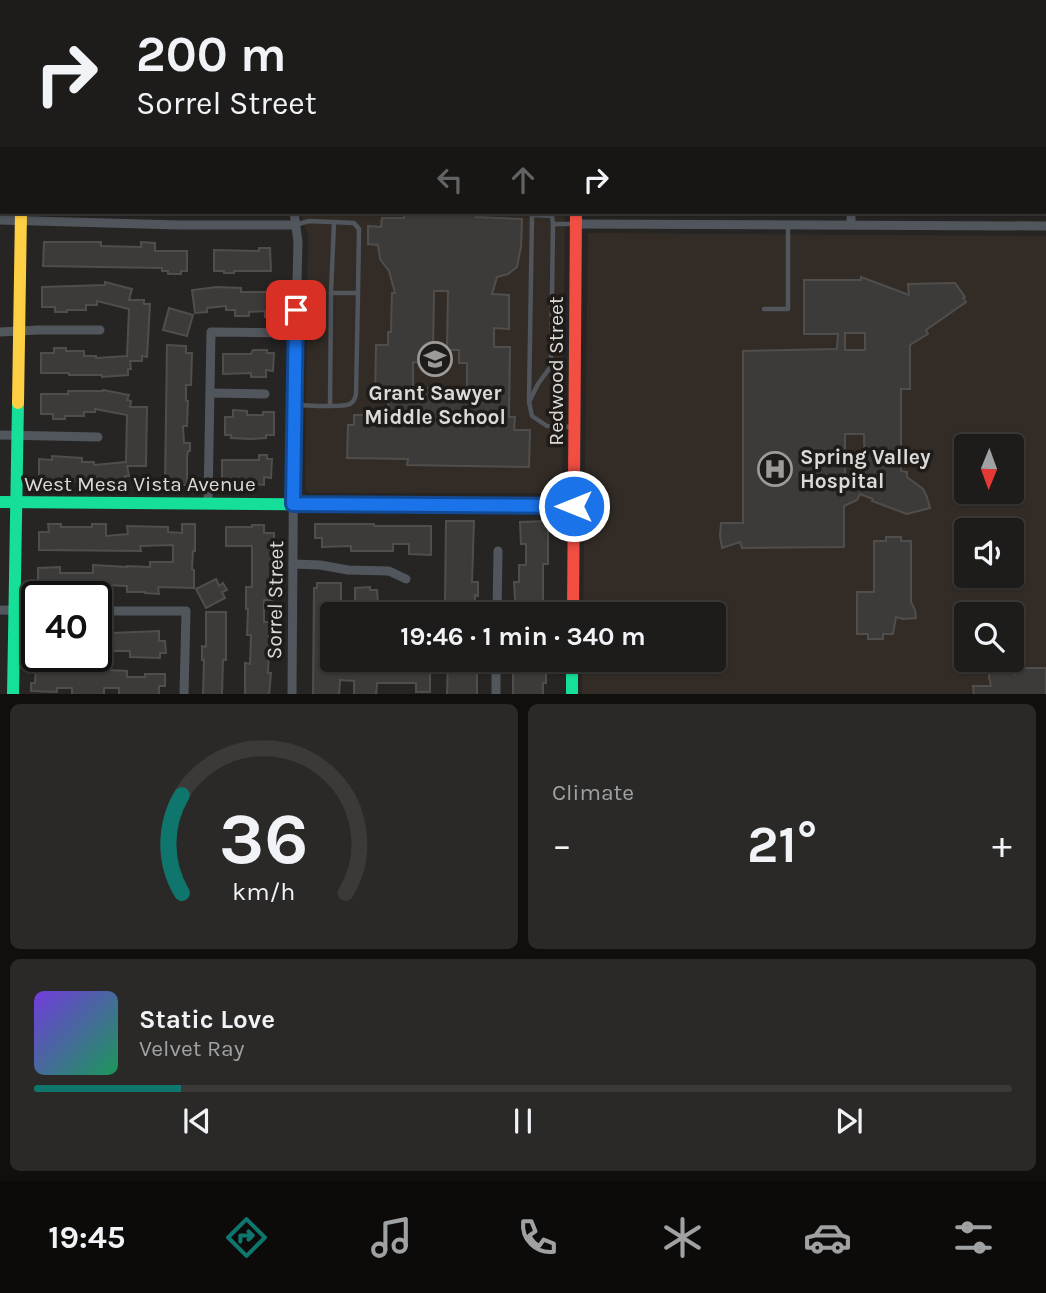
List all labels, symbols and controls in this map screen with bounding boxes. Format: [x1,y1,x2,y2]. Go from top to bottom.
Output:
text: 200 m [136,26,287,83]
icon: right [21,28,112,119]
text: Sorrel Street [136,85,317,122]
icon: left [431,161,469,199]
icon: ahead [504,161,542,199]
icon: right [577,161,615,199]
pin [266,280,326,340]
icon: arrive [277,291,315,329]
street label: Redwood Street [544,296,568,446]
school or university icon: Grant Sawyer Middle School [416,340,454,378]
place label: Grant Sawyer Middle School [364,381,506,429]
north arrow [954,434,1024,504]
map controls [954,434,1024,672]
place label: Spring Valley Hospital [800,445,931,493]
hospital icon: Spring Valley Hospital [756,450,794,488]
position arrow [537,469,611,543]
street label: West Mesa Vista Avenue [24,472,256,496]
button: sound [954,518,1024,588]
street label: Sorrel Street [262,540,288,660]
speed limit sign: 40 [21,581,112,672]
button: search [954,602,1024,672]
text: 19:46 · 1 min · 340 m [400,621,646,652]
text: Climate [552,779,634,806]
text: 36 [219,796,309,881]
text: 21° [747,814,817,875]
text: − [552,823,572,868]
text: + [992,823,1012,868]
text: km/h [232,876,296,905]
text: Static Love [139,1004,275,1035]
text: Velvet Ray [139,1035,244,1062]
icon: previous [178,1102,216,1140]
icon: pause [504,1102,542,1140]
icon: next [830,1102,868,1140]
icon: directions [222,1213,271,1262]
icon: music [367,1213,416,1262]
icon: phone [513,1213,562,1262]
icon: climate [658,1213,707,1262]
icon: car [803,1213,852,1262]
icon: filters [949,1213,998,1262]
text: 19:45 [48,1219,125,1256]

